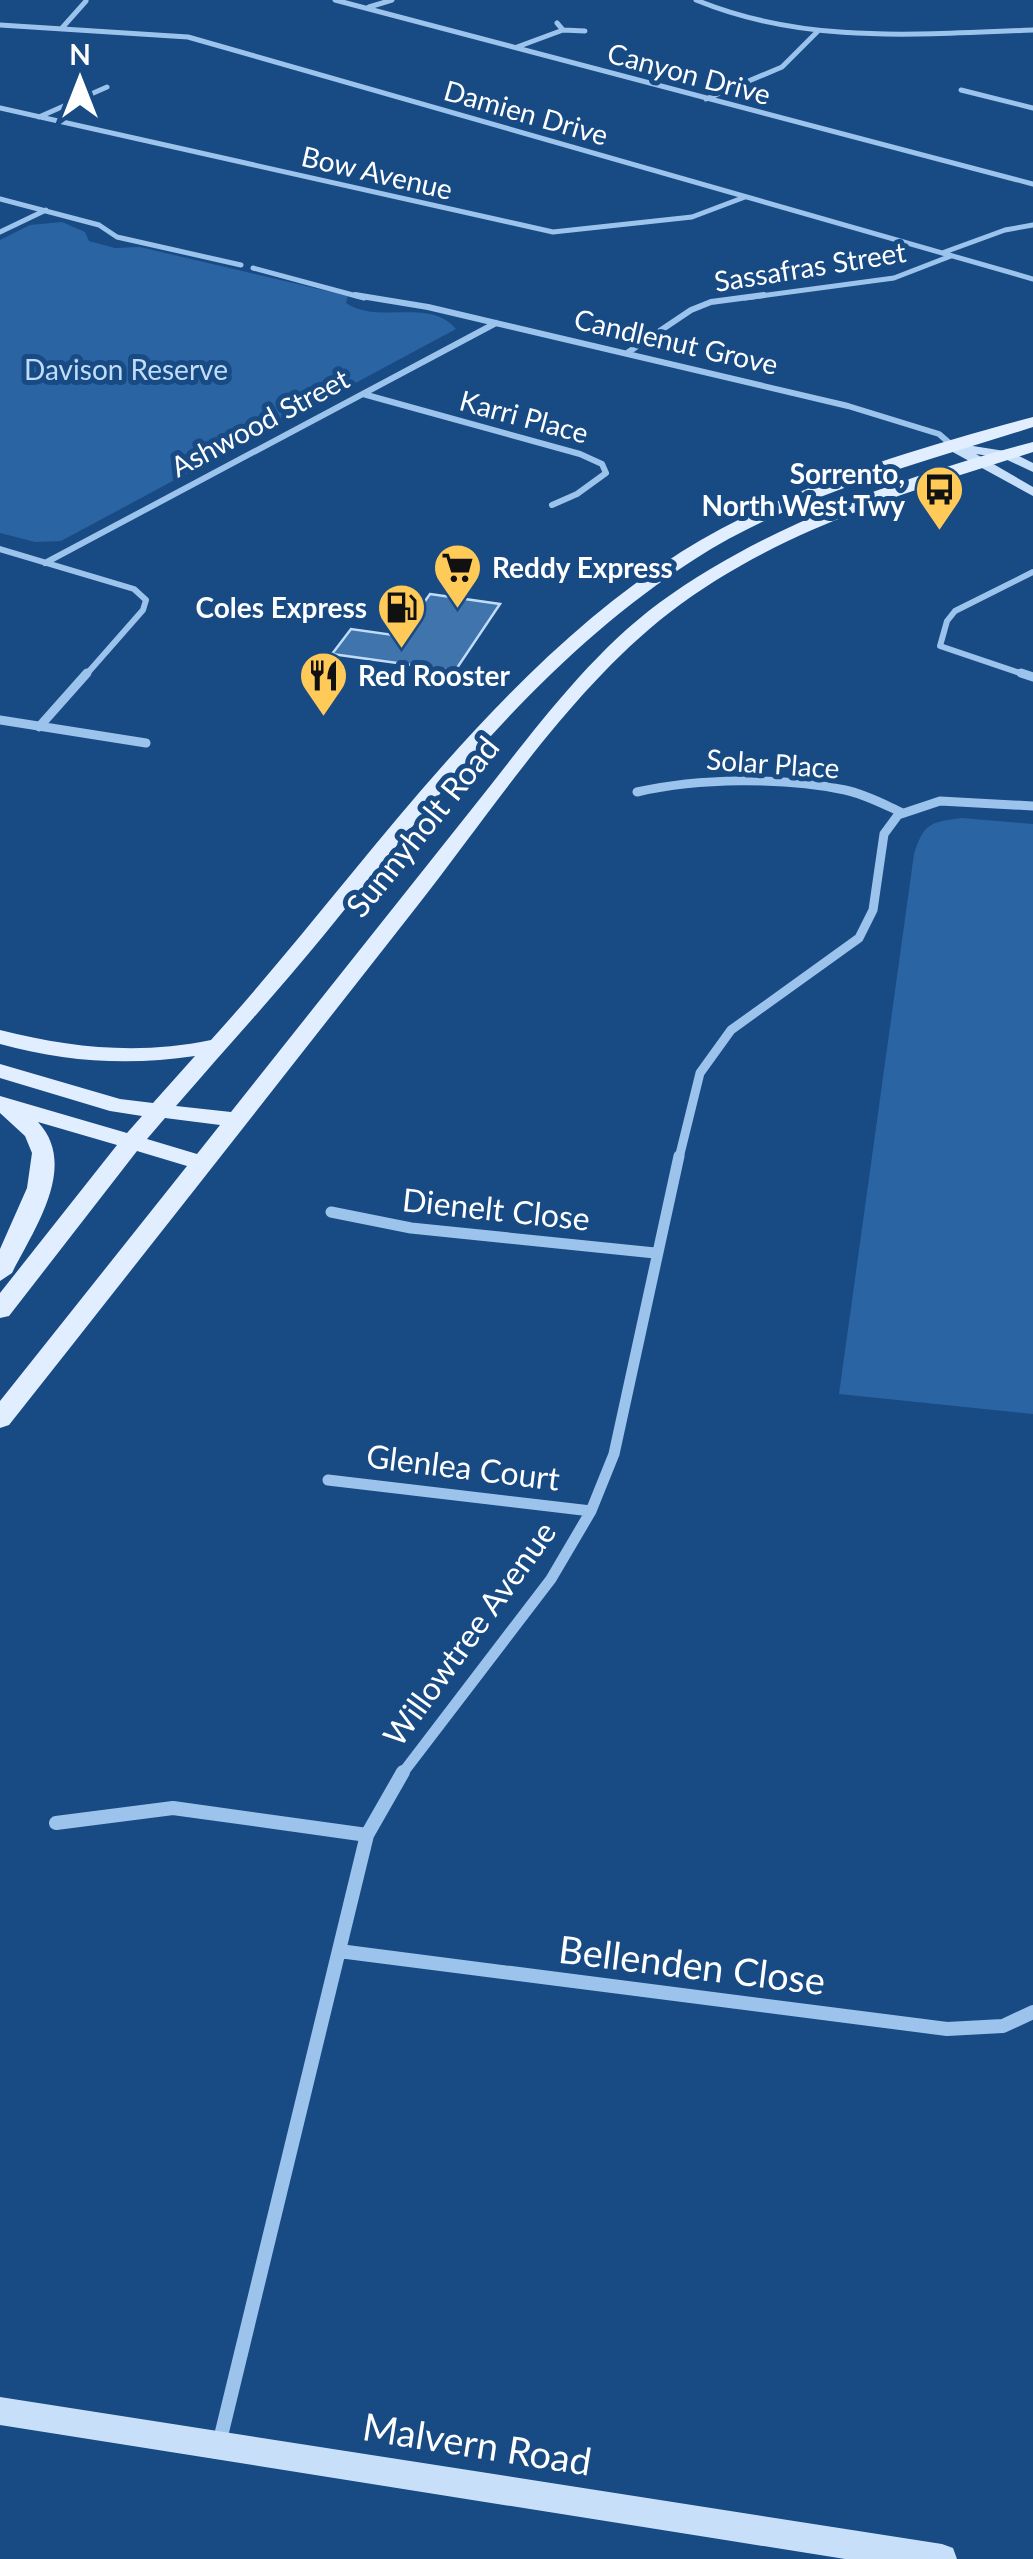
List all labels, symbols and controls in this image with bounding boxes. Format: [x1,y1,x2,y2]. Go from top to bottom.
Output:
north arrow [30,30,130,130]
street label: Canyon Drive [604,35,774,111]
text: N [69,37,91,71]
street label: Damien Drive [440,72,612,152]
street label: Bow Avenue [298,138,456,206]
street label: Sassafras Street [712,234,908,298]
street label: Candlenut Grove [571,301,781,381]
park label: Davison Reserve [24,352,228,386]
street label: Ashwood Street [165,361,354,483]
street label: Karri Place [456,383,592,450]
place label: Sorrento, North West Twy [702,456,905,522]
bus stop icon: Sorrento, North West Twy [914,464,966,532]
supermarket icon: Reddy Express [431,542,483,610]
place label: Reddy Express [492,550,673,584]
fuel station icon: Coles Express [376,582,428,650]
place label: Coles Express [195,590,367,624]
restaurant icon: Red Rooster [297,650,349,718]
place label: Red Rooster [358,658,511,692]
street label: Sunnyholt Road [337,728,506,924]
street label: Solar Place [705,741,841,785]
street label: Dienelt Close [400,1179,592,1238]
street label: Glenlea Court [364,1435,562,1498]
street label: Willowtree Avenue [374,1513,563,1753]
street label: Bellenden Close [556,1925,828,2003]
street label: Malvern Road [360,2402,595,2484]

